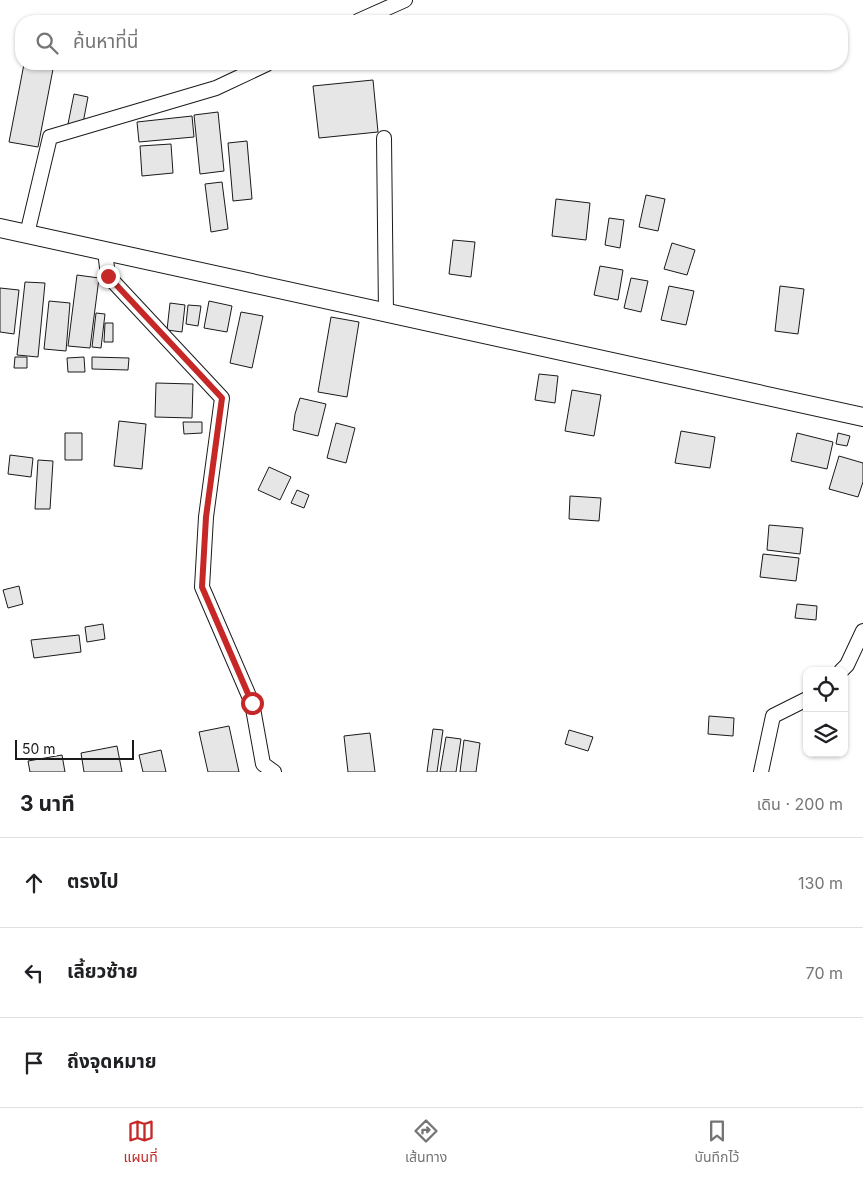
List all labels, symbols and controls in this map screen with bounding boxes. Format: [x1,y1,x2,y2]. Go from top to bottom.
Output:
search box [15,15,848,70]
icon: search [33,29,61,57]
text: ค้นหาที่นี่ [73,30,138,53]
route end [97,265,120,288]
map controls [803,667,848,757]
button: locate [803,667,848,712]
route start [241,692,264,715]
button: layers [803,712,848,757]
scale bar [15,737,134,760]
text: 50 m [22,740,56,757]
text: 3 นาที [20,791,75,816]
text: เดิน · 200 m [757,794,843,814]
icon: ahead [20,869,48,897]
text: ตรงไป [67,870,119,893]
text: 130 m [798,873,843,893]
icon: left [20,959,48,987]
text: เลี้ยวซ้าย [67,960,138,983]
text: 70 m [806,963,843,983]
icon: arrive [20,1049,48,1077]
text: ถึงจุดหมาย [67,1050,157,1073]
tab: แผนที่ [124,1117,158,1168]
tab: เส้นทาง [405,1117,447,1168]
tab: บันทึกไว้ [694,1117,739,1168]

